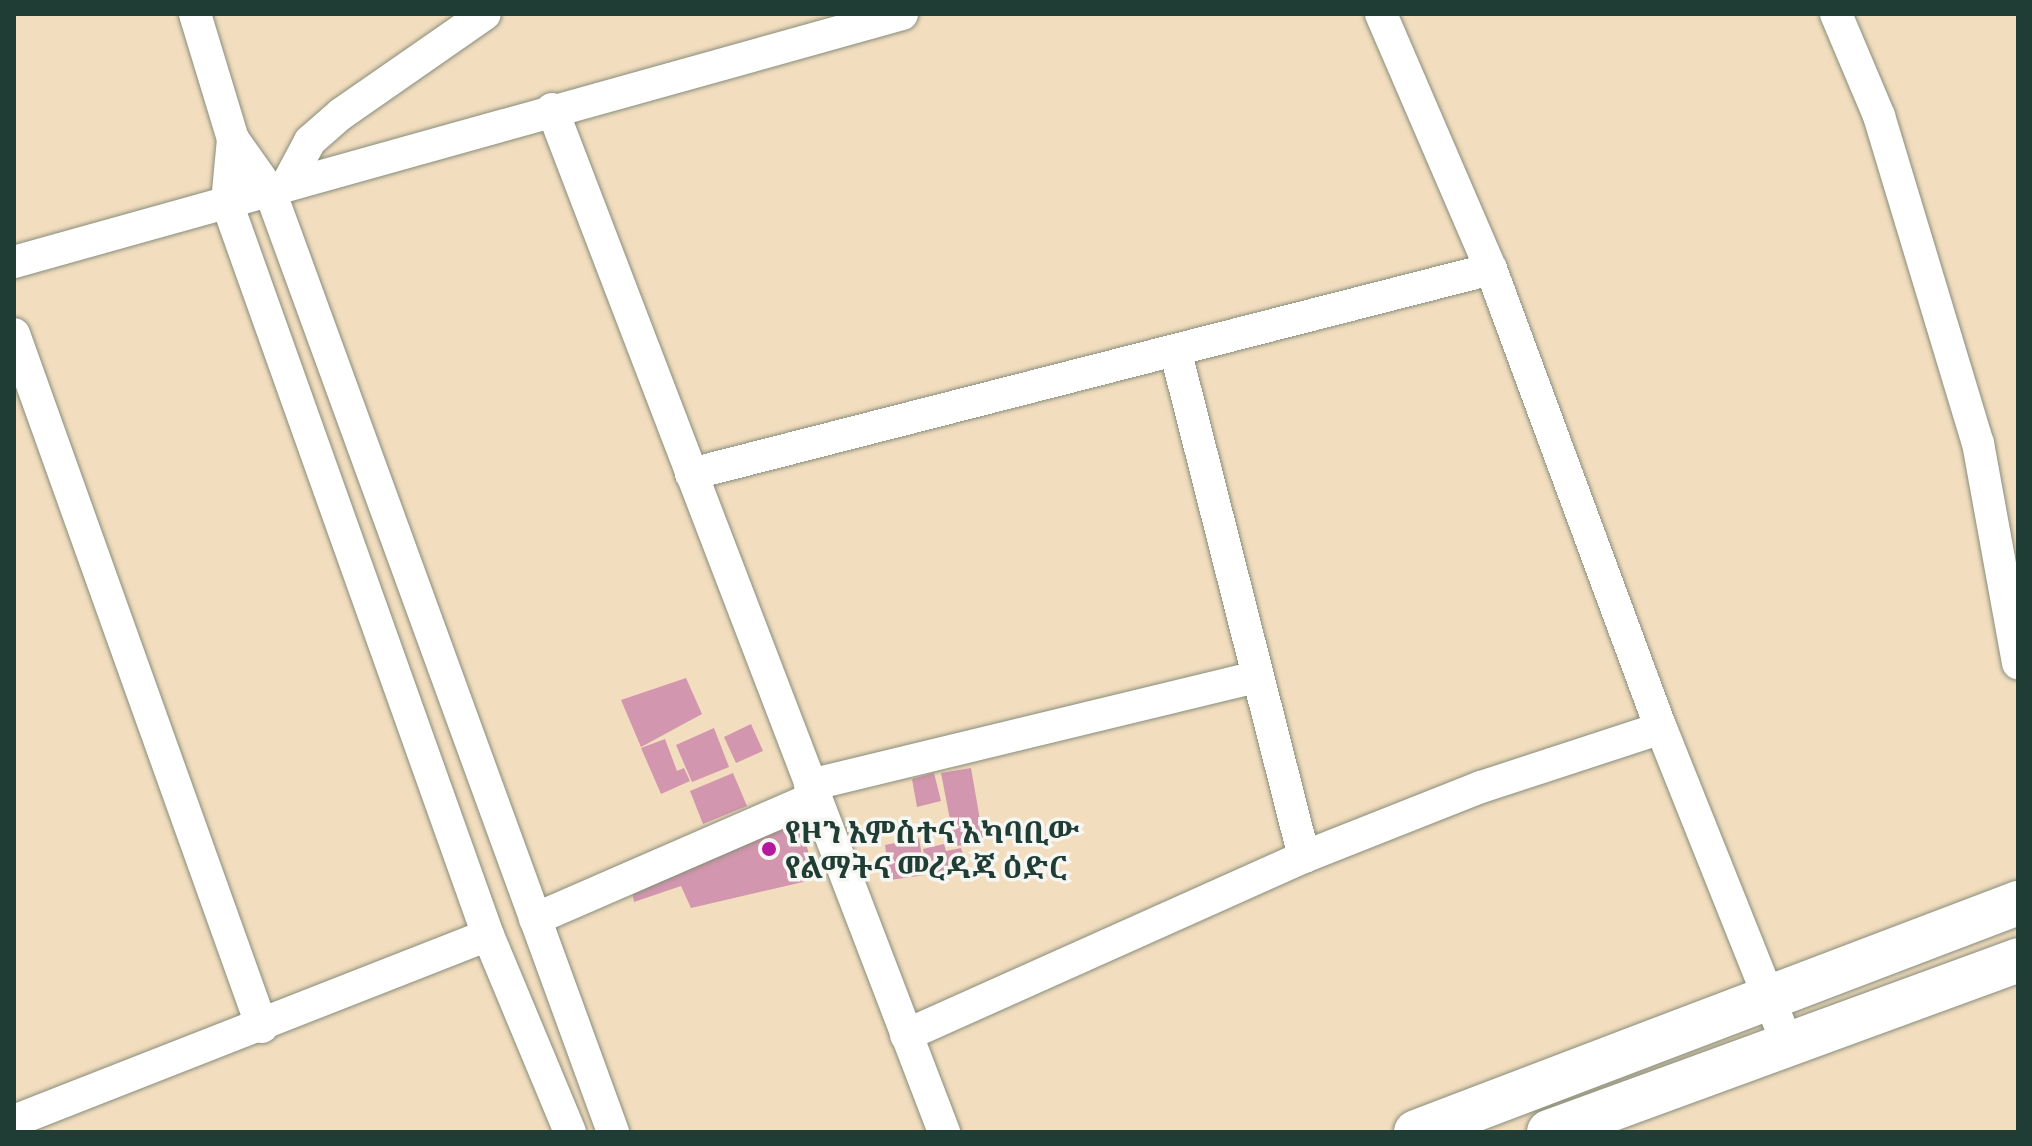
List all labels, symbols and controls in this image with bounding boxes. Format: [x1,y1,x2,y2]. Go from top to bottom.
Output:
place label: የዞን አምስተና አካባቢው የልማትና መረዳጃ ዕድር [785,814,1079,884]
marker: የዞን አምስተና አካባቢው የልማትና መረዳጃ ዕድር [760,840,778,858]

